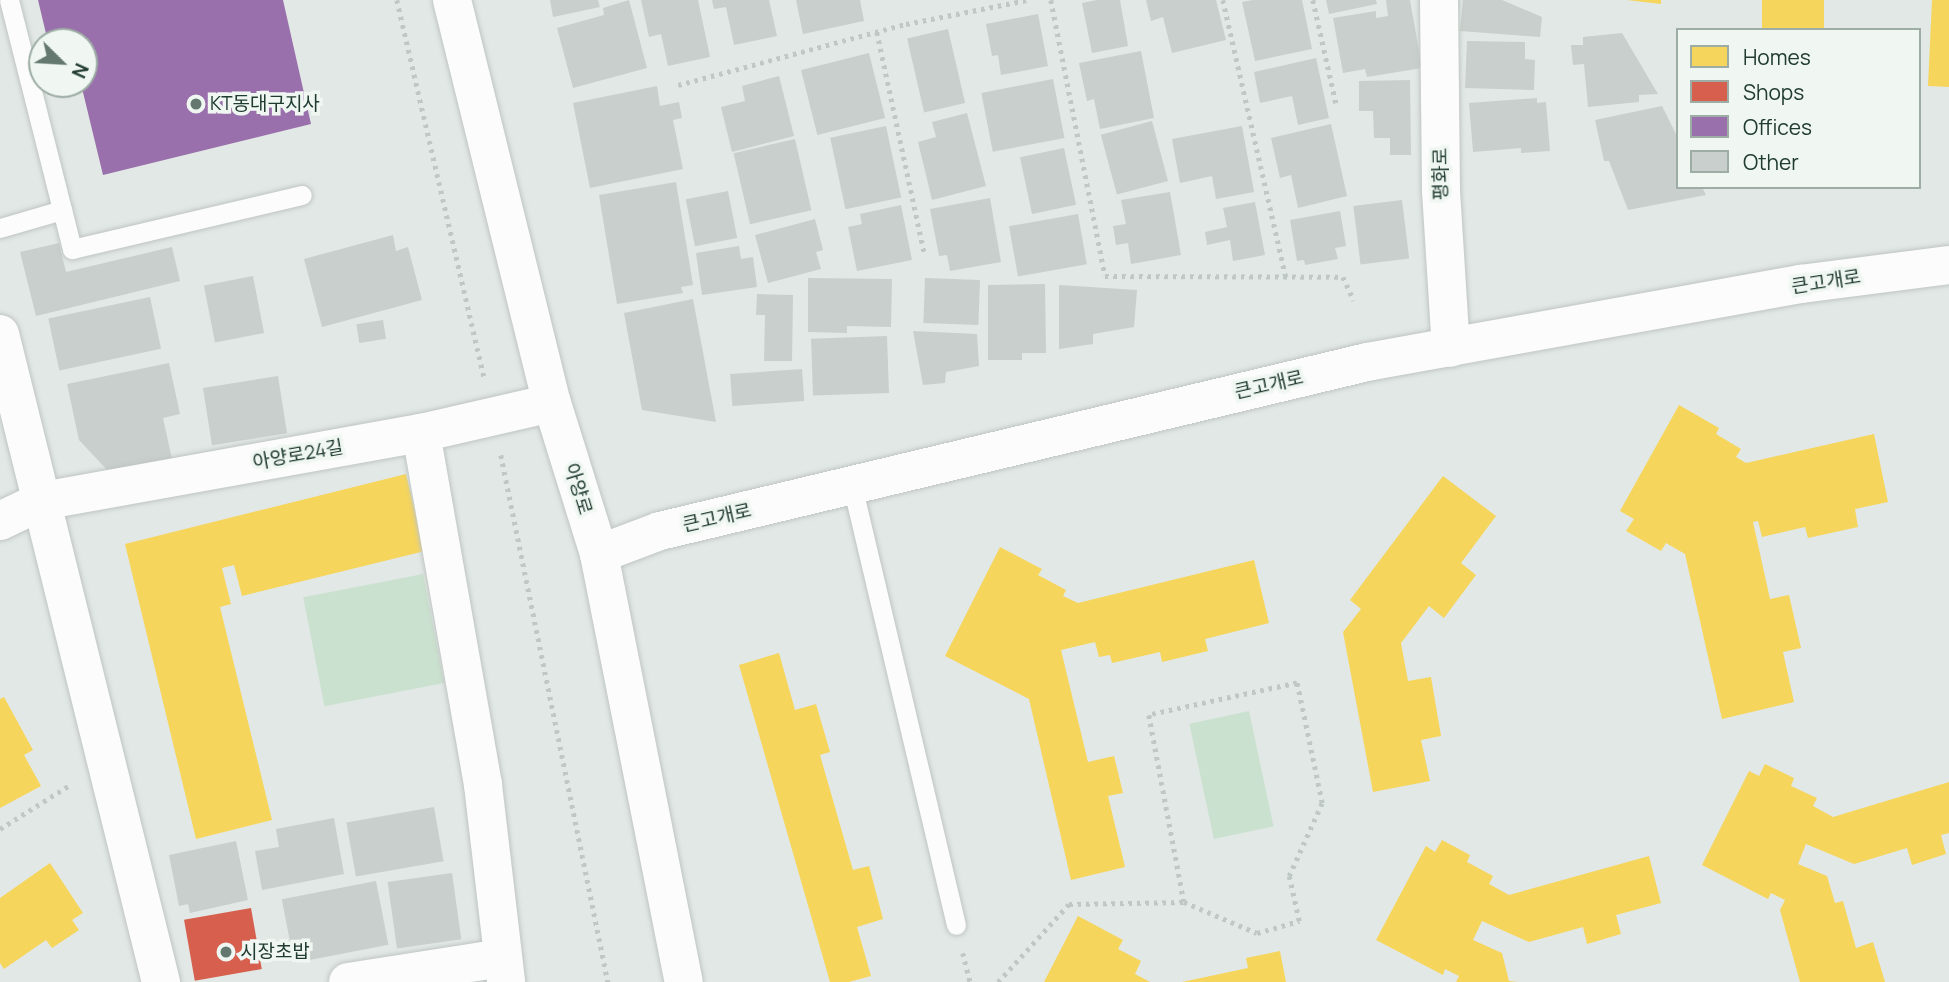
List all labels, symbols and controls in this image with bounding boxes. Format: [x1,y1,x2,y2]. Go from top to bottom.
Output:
north arrow [28,28,98,98]
legend [1676,28,1921,189]
text: Homes [1743,43,1811,71]
text: N [66,59,95,82]
text: Shops [1743,78,1804,106]
place label: KT동대구지사 [210,93,320,115]
marker: KT동대구지사 [188,96,204,112]
text: Offices [1743,113,1812,141]
street label: 평화로 [1429,148,1453,200]
text: Other [1743,148,1799,176]
street label: 큰고개로 [1790,265,1862,299]
street label: 큰고개로 [1232,366,1306,404]
street label: 아양로24길 [251,436,345,474]
street label: 아양로 [559,461,597,517]
street label: 큰고개로 [680,499,754,537]
place label: 시장초밥 [240,941,310,963]
marker: 시장초밥 [218,944,234,960]

